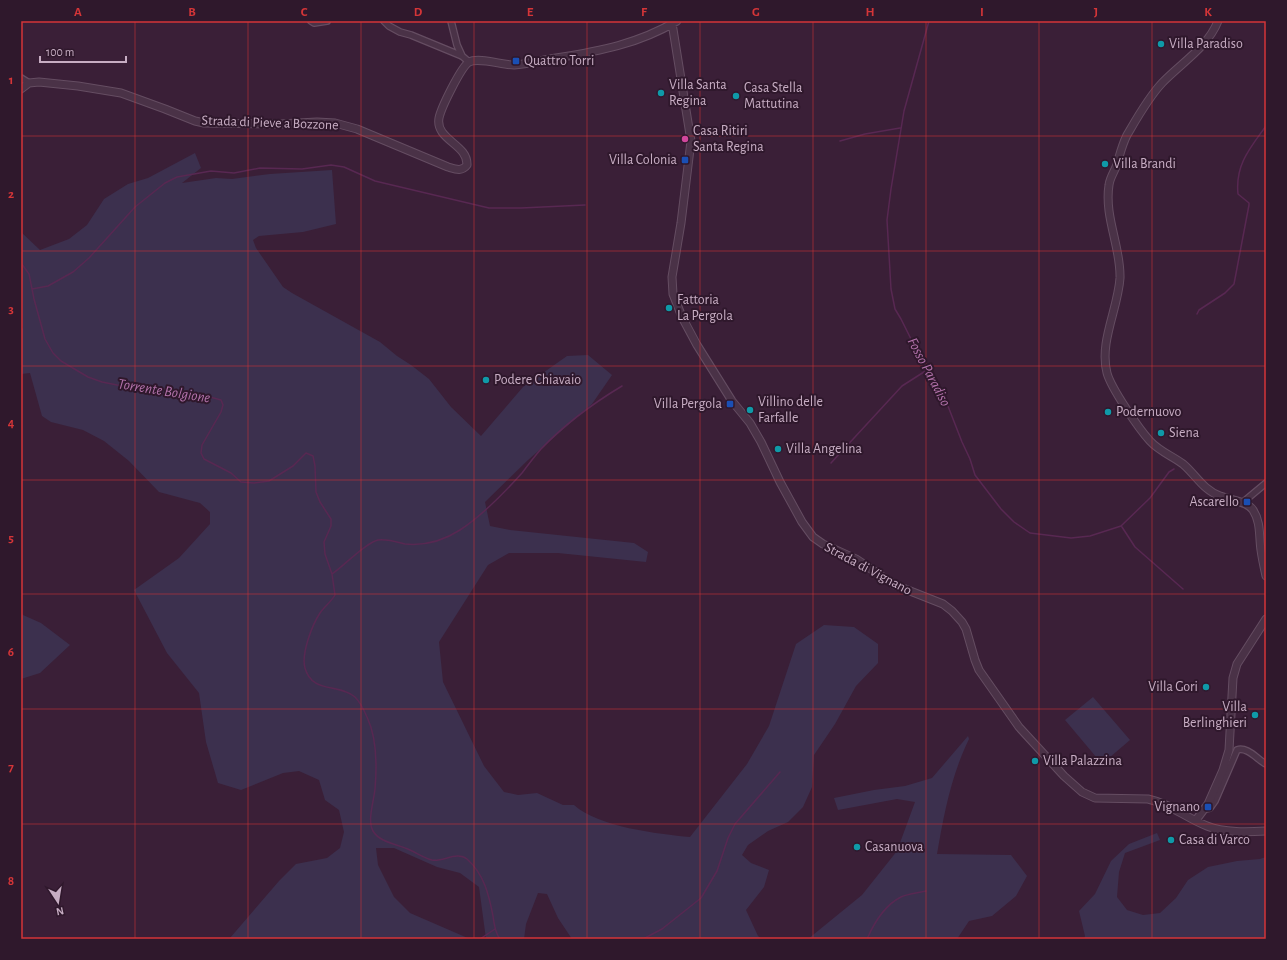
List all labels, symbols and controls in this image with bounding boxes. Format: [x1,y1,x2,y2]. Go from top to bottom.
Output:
text: A [74,6,82,19]
text: B [188,6,196,19]
text: C [301,6,308,19]
text: D [414,6,423,19]
text: E [527,6,534,19]
text: F [641,6,648,19]
text: G [752,6,760,19]
text: H [865,6,875,19]
text: I [980,6,984,19]
text: J [1094,6,1098,19]
text: K [1204,6,1212,19]
place label: Villa Paradiso [1169,37,1243,51]
scale bar [40,38,126,64]
marker: Villa Paradiso [1156,39,1166,49]
text: 100 m [46,46,74,58]
place label: Quattro Torri [524,54,594,68]
marker: Quattro Torri [511,56,521,66]
text: 1 [9,74,13,87]
place label: Villa Santa Regina [669,78,727,108]
place label: Casa Stella Mattutina [744,81,803,111]
marker: Villa Santa Regina [656,88,666,98]
marker: Casa Stella Mattutina [731,91,741,101]
street label: Strada di Pieve a Bozzone [201,114,339,132]
place label: Casa Ritiri Santa Regina [693,124,764,154]
marker: Casa Ritiri Santa Regina [680,134,690,144]
place label: Villa Colonia [609,153,678,167]
marker: Villa Colonia [680,155,690,165]
place label: Villa Brandi [1113,157,1176,171]
marker: Villa Brandi [1100,159,1110,169]
text: 2 [8,188,14,201]
place label: Fattoria La Pergola [677,293,733,323]
text: 3 [8,303,14,316]
marker: Fattoria La Pergola [664,303,674,313]
water label: Fosso Paradiso [905,335,953,409]
place label: Podere Chiavaio [494,373,581,387]
marker: Podere Chiavaio [481,375,491,385]
water label: Torrente Bolgione [117,376,212,406]
place label: Villino delle Farfalle [758,395,823,425]
place label: Villa Pergola [654,397,723,411]
marker: Villa Pergola [725,399,735,409]
marker: Villino delle Farfalle [745,405,755,415]
place label: Podernuovo [1116,405,1182,419]
marker: Podernuovo [1103,407,1113,417]
text: 4 [8,417,15,430]
place label: Siena [1169,426,1200,440]
marker: Siena [1156,428,1166,438]
place label: Villa Angelina [786,442,862,456]
marker: Villa Angelina [773,444,783,454]
place label: Ascarello [1189,495,1239,509]
marker: Ascarello [1242,497,1252,507]
text: 5 [8,532,14,545]
street label: Strada di Vignano [822,540,914,598]
text: 6 [8,646,14,659]
place label: Villa Gori [1148,680,1198,694]
marker: Villa Gori [1201,682,1211,692]
place label: Villa Berlinghieri [1183,700,1248,730]
marker: Villa Berlinghieri [1250,710,1260,720]
place label: Villa Palazzina [1043,754,1122,768]
marker: Villa Palazzina [1030,756,1040,766]
text: 7 [8,761,14,774]
place label: Vignano [1154,800,1200,814]
marker: Vignano [1203,802,1213,812]
place label: Casa di Varco [1179,833,1250,847]
marker: Casa di Varco [1166,835,1176,845]
place label: Casanuova [865,840,924,854]
marker: Casanuova [852,842,862,852]
text: 8 [8,875,14,888]
north arrow [38,882,78,922]
text: N [55,905,65,917]

